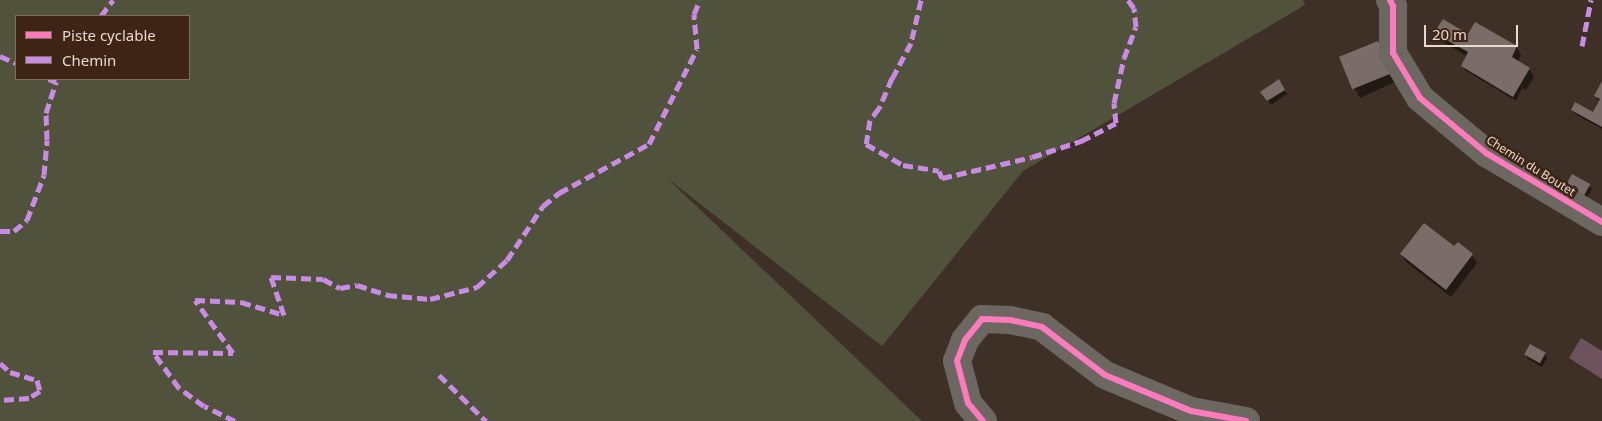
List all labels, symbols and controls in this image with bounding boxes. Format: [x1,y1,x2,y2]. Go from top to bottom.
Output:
legend [15,15,190,80]
scale bar [1427,15,1521,47]
text: 20 m [1432,24,1467,44]
text: Piste cyclable [62,25,156,45]
text: Chemin [62,50,116,70]
street label: Chemin du Boutet [1484,133,1578,199]

